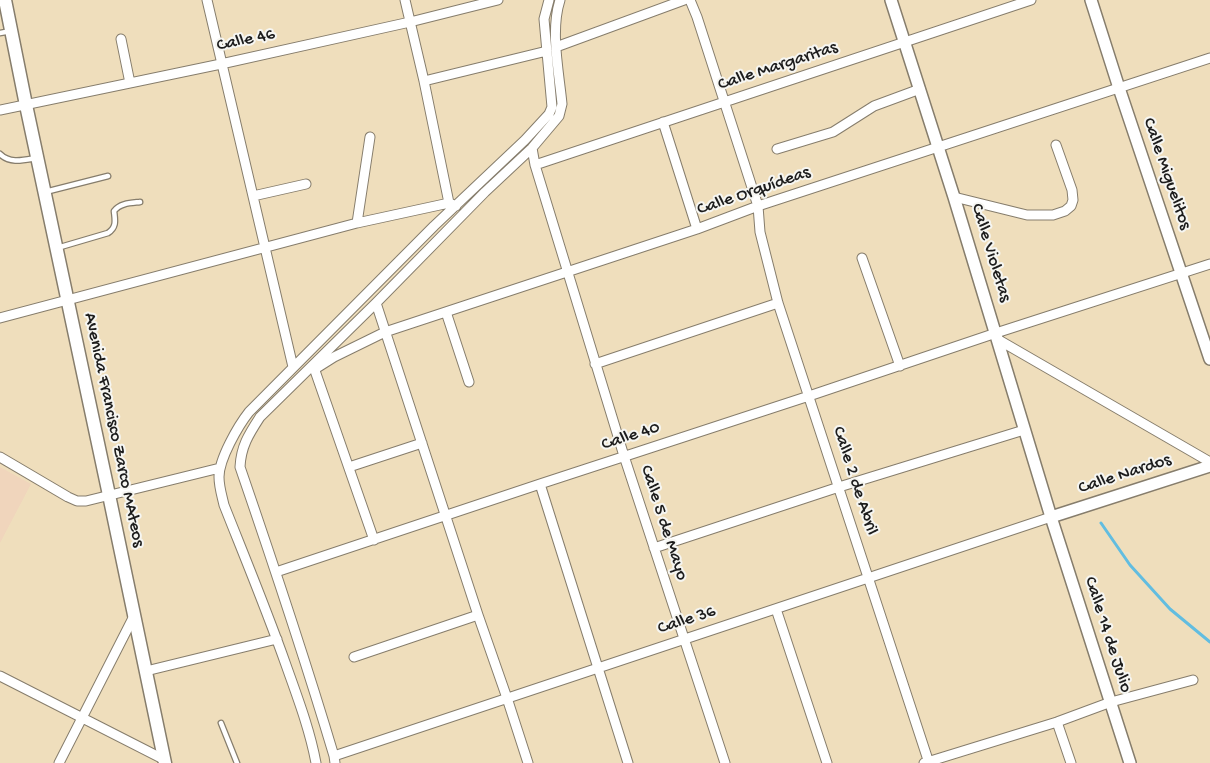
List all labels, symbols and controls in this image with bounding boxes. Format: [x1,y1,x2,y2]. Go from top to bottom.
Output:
street label: Calle 46 [215,24,277,58]
street label: Calle Margaritas [715,37,841,97]
street label: Calle Miguelitos [1137,115,1195,233]
street label: Calle Orquídeas [695,163,813,221]
street label: Calle Violetas [965,201,1015,305]
street label: Avenida Francisco Zarco MAteos [78,311,148,549]
street label: Calle 40 [599,417,663,457]
street label: Calle 2 de Abril [826,424,882,538]
street label: Calle Nardos [1076,450,1174,500]
street label: Calle 5 de Mayo [634,463,692,583]
street label: Calle 14 de Julio [1078,574,1136,696]
street label: Calle 36 [655,602,719,640]

